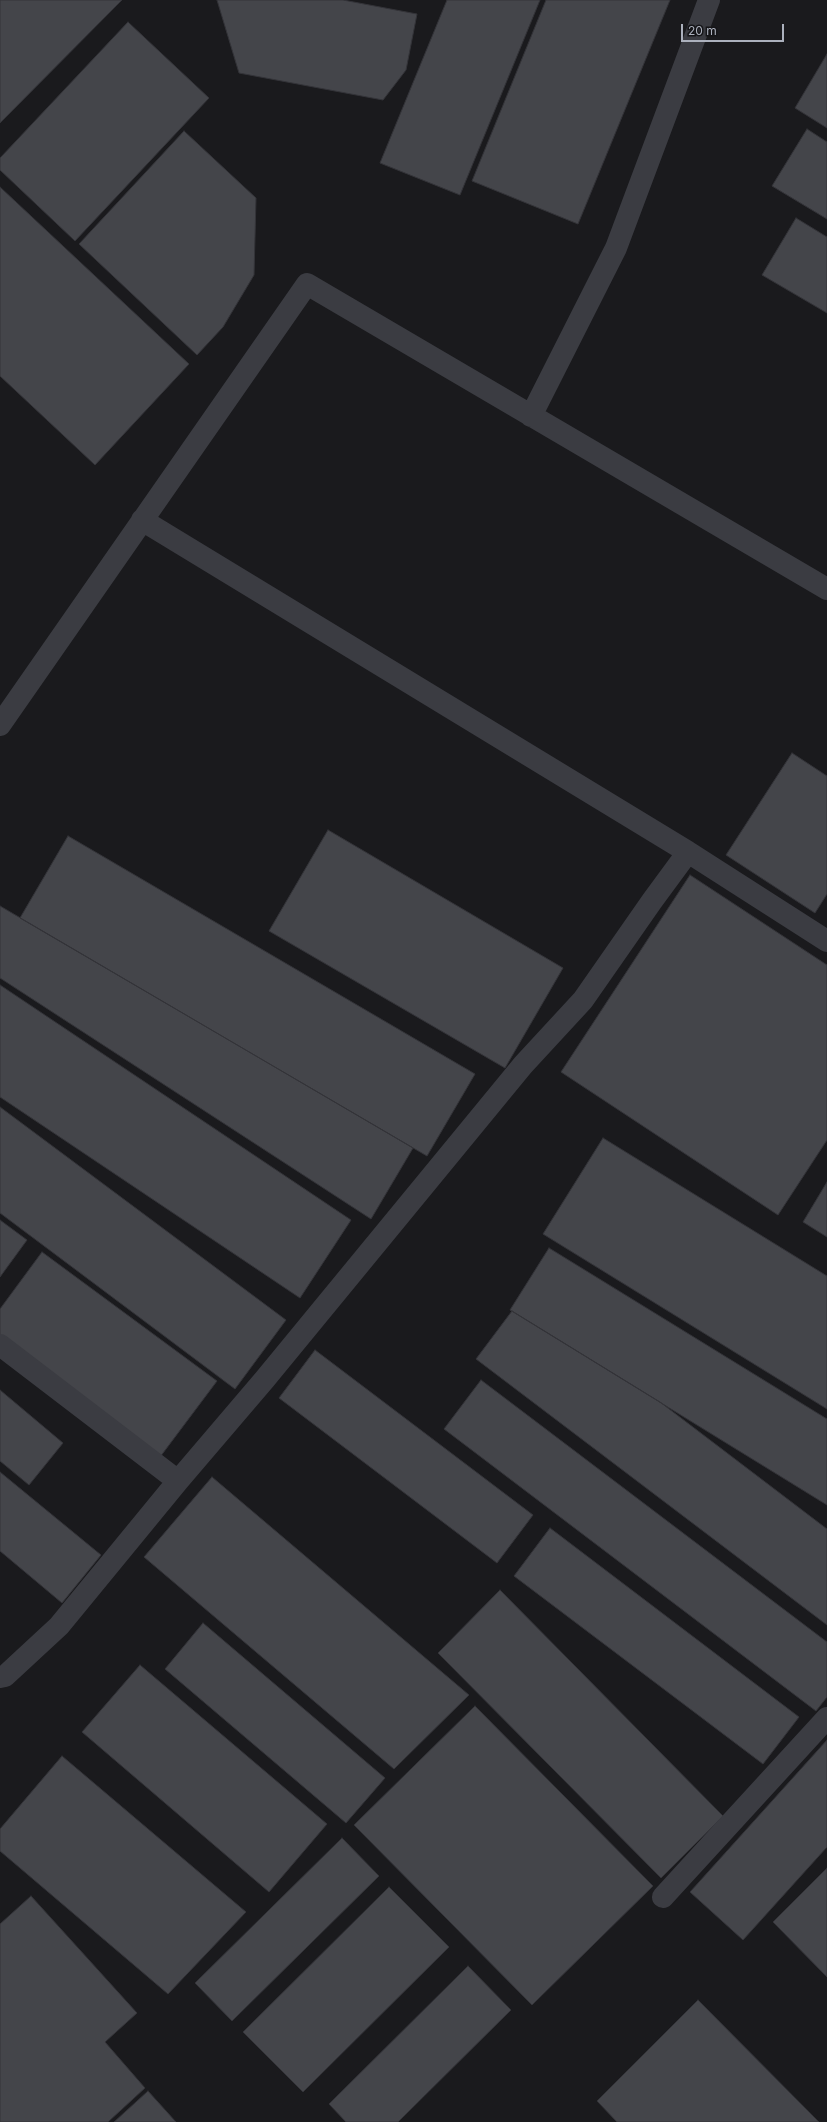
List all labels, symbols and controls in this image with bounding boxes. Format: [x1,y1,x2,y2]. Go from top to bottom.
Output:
scale bar [683,16,786,42]
text: 20 m [688,23,717,38]

